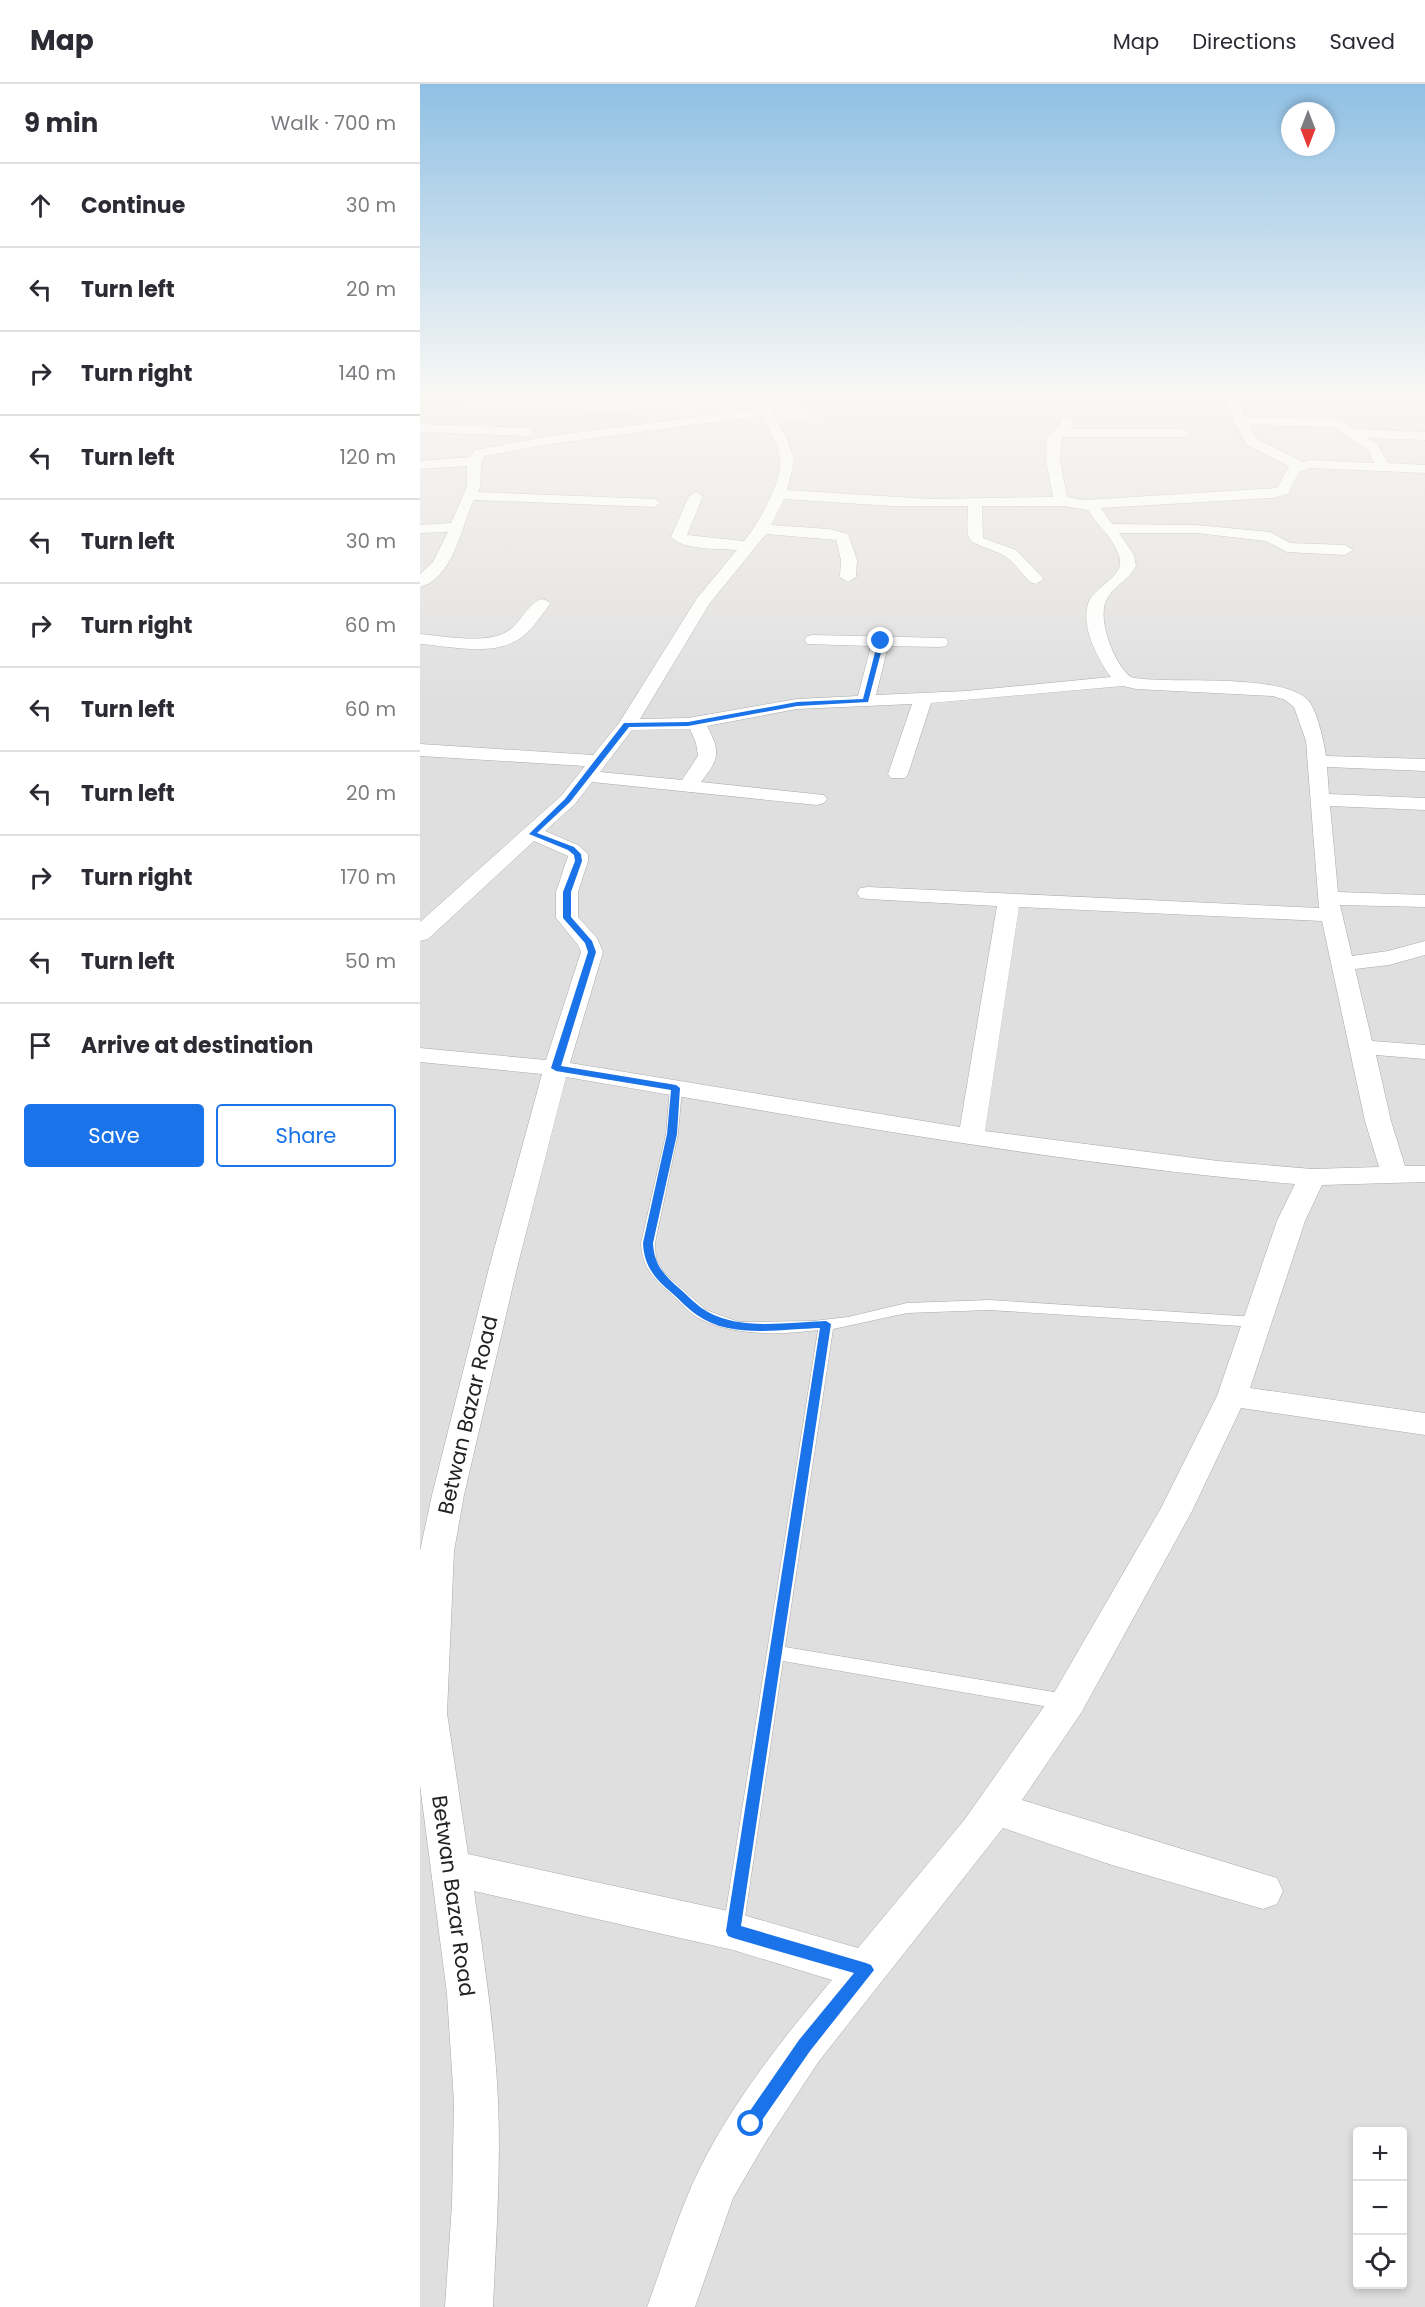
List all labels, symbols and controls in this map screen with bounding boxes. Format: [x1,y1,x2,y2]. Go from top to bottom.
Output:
text: Map [30,21,94,60]
text: Map [1113,27,1159,56]
text: Directions [1192,27,1296,56]
text: Saved [1329,27,1395,56]
north arrow [1281,102,1335,156]
text: 9 min [24,105,98,141]
text: Walk · 700 m [271,109,396,137]
icon: ahead [24,189,57,222]
text: Continue [81,190,185,221]
text: 30 m [346,191,396,219]
icon: left [24,273,57,306]
text: Turn left [81,274,175,305]
text: 20 m [346,275,396,303]
icon: right [24,357,57,390]
text: Turn right [81,358,192,389]
text: 140 m [339,359,396,387]
icon: left [24,441,57,474]
text: Turn left [81,442,175,473]
text: 120 m [340,443,396,471]
icon: left [24,525,57,558]
text: Turn left [81,526,175,557]
text: 30 m [346,527,396,555]
icon: right [24,609,57,642]
text: Turn right [81,610,192,641]
text: 60 m [345,611,396,639]
route end [867,627,893,653]
icon: left [24,693,57,726]
text: Turn left [81,694,175,725]
text: 60 m [345,695,396,723]
icon: left [24,777,57,810]
text: Turn left [81,778,175,809]
text: 20 m [346,779,396,807]
icon: right [24,861,57,894]
text: Turn right [81,862,192,893]
text: 170 m [340,863,396,891]
icon: left [24,945,57,978]
text: Turn left [81,946,175,977]
text: 50 m [345,947,396,975]
icon: arrive [24,1029,57,1062]
text: Arrive at destination [81,1030,313,1061]
button: Save [24,1104,204,1167]
button: Share [216,1104,396,1167]
street label: Betwan Bazar Road [431,1313,504,1517]
street label: Betwan Bazar Road [425,1793,482,1998]
route start [737,2110,763,2136]
map controls [1353,2127,1407,2289]
button: + [1353,2127,1407,2181]
button: − [1353,2181,1407,2235]
button: locate [1353,2235,1407,2289]

